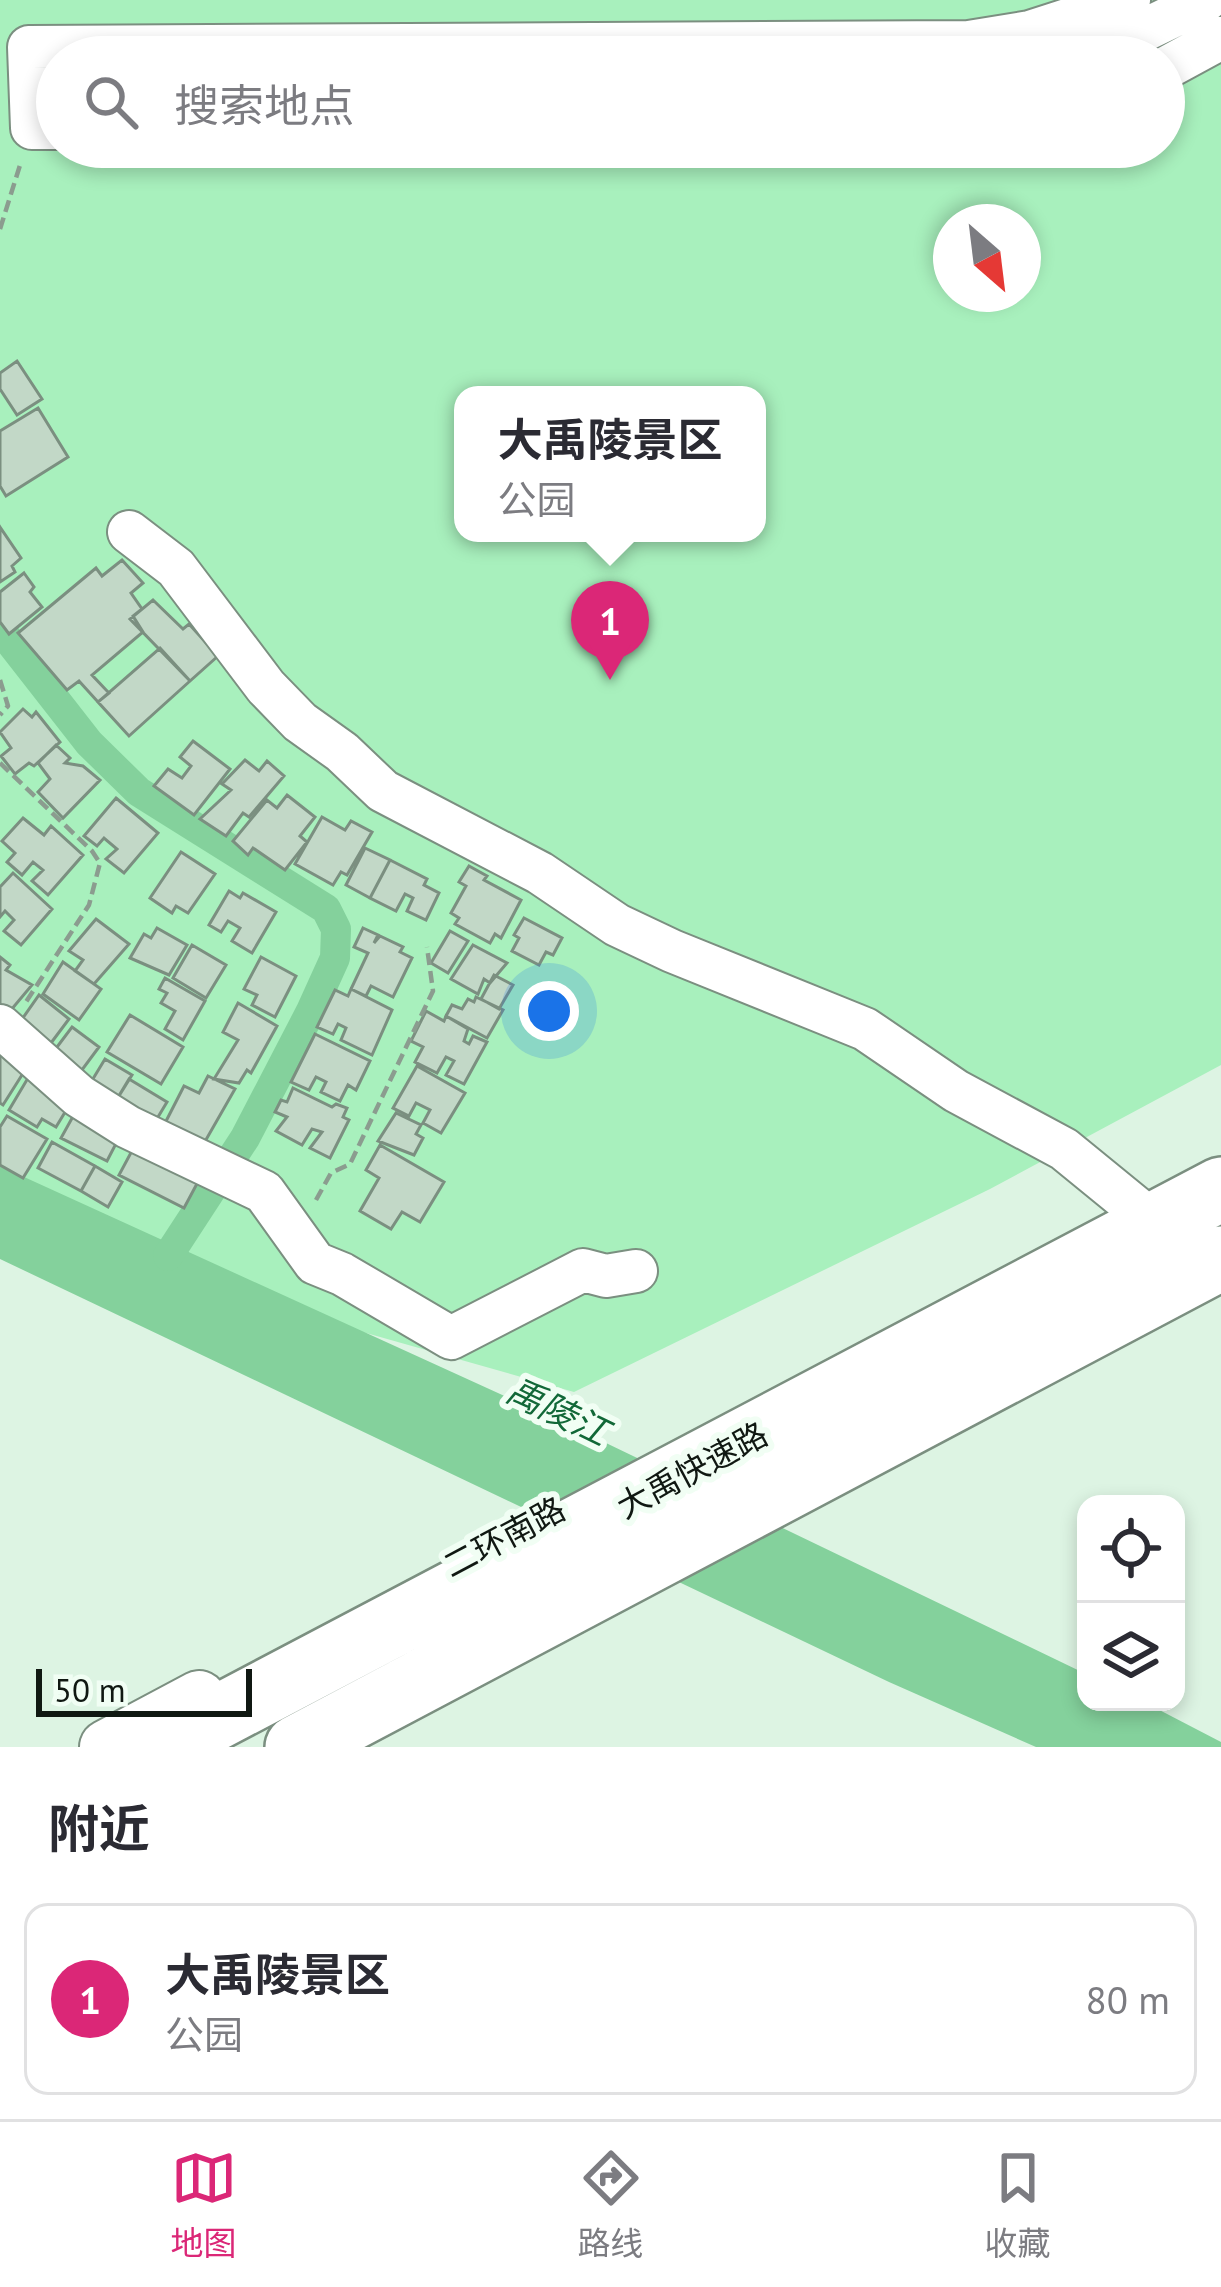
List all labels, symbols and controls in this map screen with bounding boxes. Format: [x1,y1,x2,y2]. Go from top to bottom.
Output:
search box [36,36,1185,168]
icon: search [78,69,144,135]
text: 搜索地点 [174,76,354,134]
north arrow [933,204,1041,312]
popup [454,386,766,542]
text: 大禹陵景区 [497,410,723,468]
text: 公园 [497,474,576,525]
pin: 1 [571,581,649,680]
your location [519,981,579,1041]
water label: 禹陵江 [499,1366,621,1457]
street label: 大禹快速路 [609,1412,775,1527]
street label: 二环南路 [435,1487,572,1587]
map controls [1077,1495,1185,1711]
button: locate [1077,1495,1185,1603]
button: layers [1077,1603,1185,1711]
scale bar [36,1663,252,1716]
text: 50 m [54,1668,126,1711]
text: 附近 [48,1795,150,1861]
text: 大禹陵景区 [165,1945,390,2003]
text: 1 [79,1974,101,2025]
text: 80 m [1085,1974,1170,2025]
text: 公园 [165,2009,243,2060]
tab: 地图 [171,2145,237,2265]
tab: 路线 [578,2145,644,2265]
tab: 收藏 [985,2145,1051,2265]

